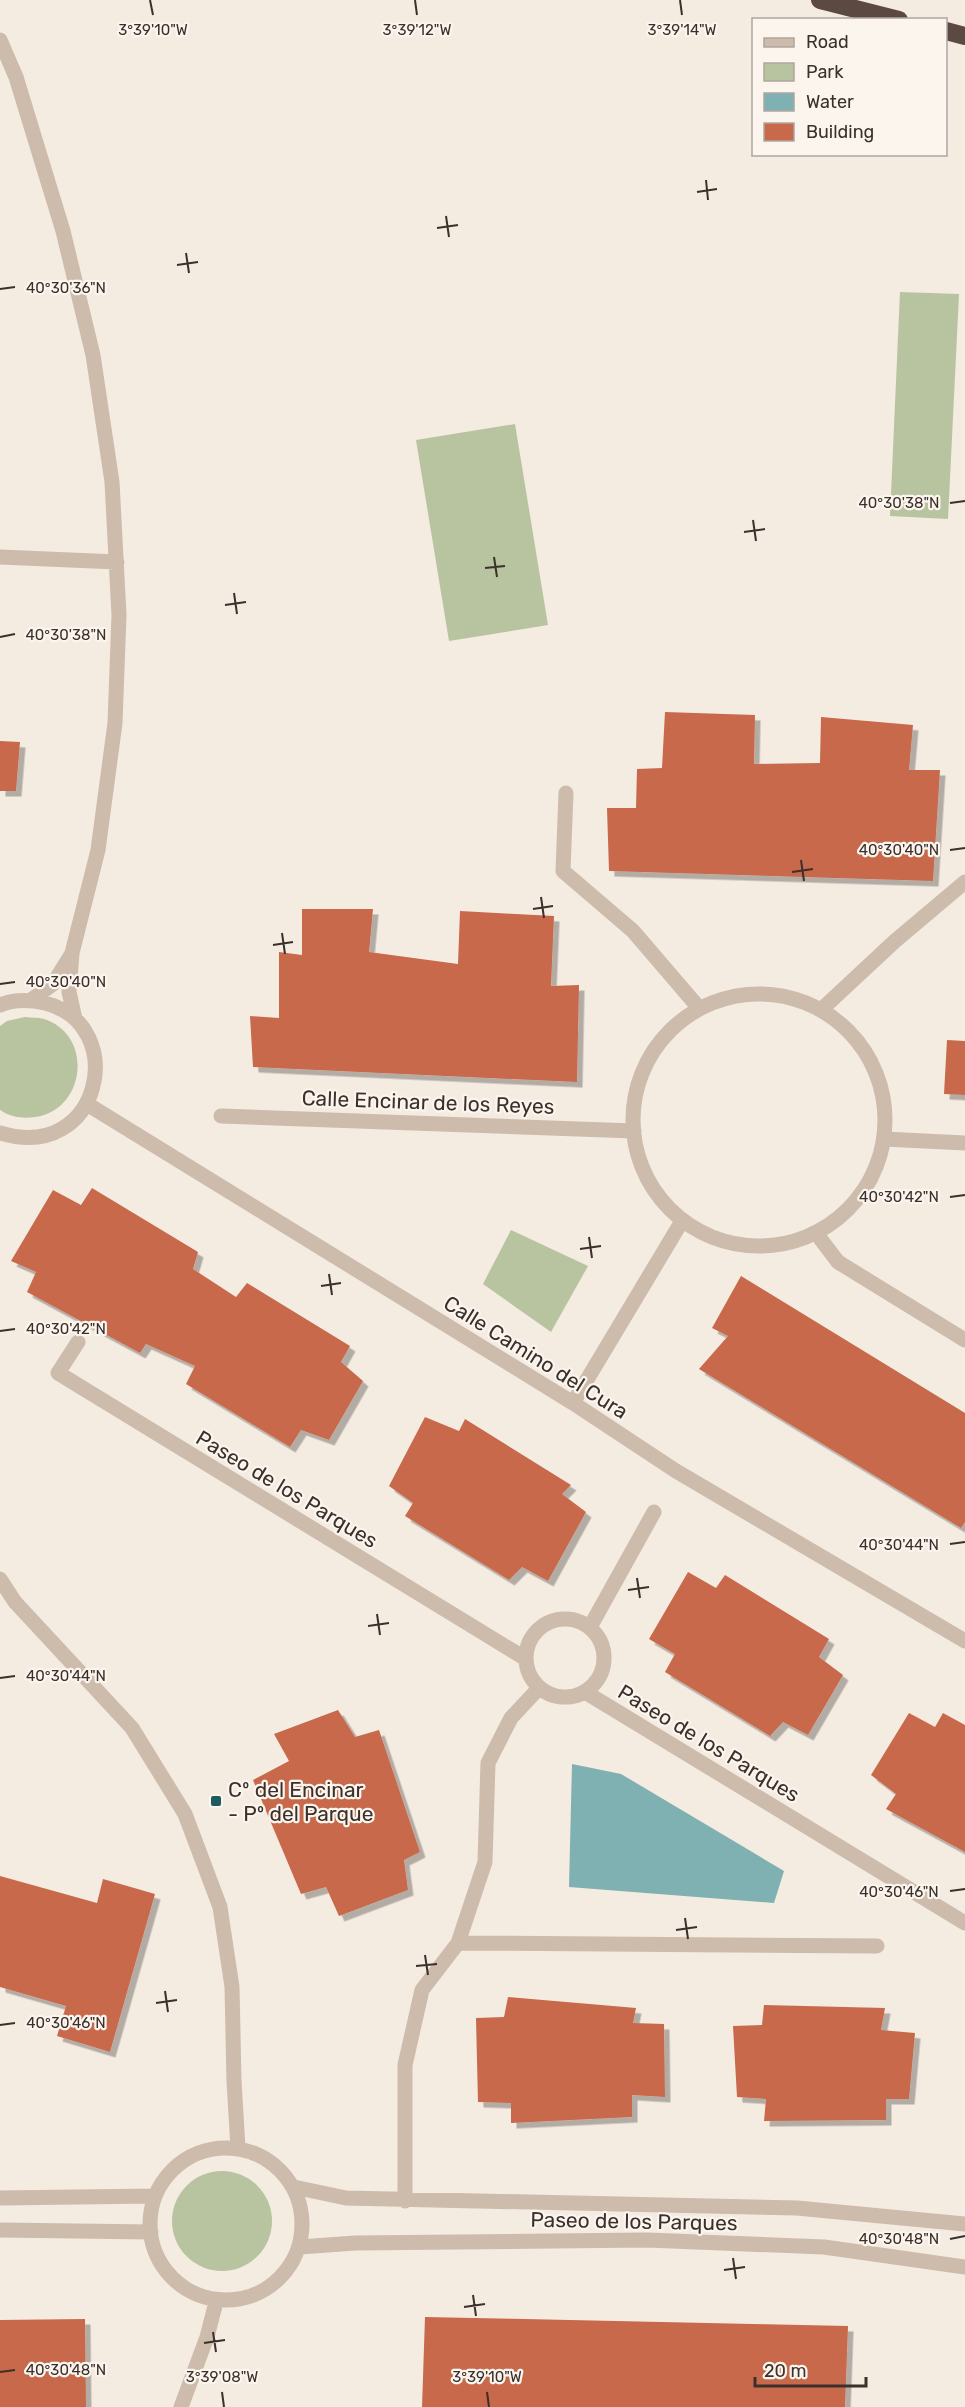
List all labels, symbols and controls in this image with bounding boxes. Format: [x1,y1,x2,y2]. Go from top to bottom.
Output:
legend [752,18,947,156]
text: 3°39'10"W [118,21,188,39]
text: 3°39'12"W [383,21,451,39]
text: 3°39'14"W [647,21,717,39]
text: Road [806,31,849,53]
text: Park [806,61,844,83]
text: Water [806,91,854,113]
text: Building [806,121,874,143]
text: 40°30'36"N [26,279,106,297]
text: 40°30'38"N [858,494,940,512]
text: 40°30'38"N [25,626,107,644]
text: 40°30'40"N [859,841,939,859]
text: 40°30'40"N [26,973,106,991]
street label: Calle Encinar de los Reyes [301,1085,555,1119]
text: 40°30'42"N [859,1188,939,1206]
street label: Calle Camino del Cura [439,1290,633,1424]
text: 40°30'42"N [26,1320,106,1338]
street label: Paseo de los Parques [192,1425,382,1553]
text: 40°30'44"N [859,1536,939,1554]
text: 40°30'44"N [26,1667,106,1685]
street label: Paseo de los Parques [614,1679,804,1807]
place label: Cº del Encinar - Pº del Parque [228,1777,374,1826]
marker: Cº del Encinar - Pº del Parque [209,1794,223,1808]
text: 40°30'46"N [859,1883,939,1901]
text: 40°30'46"N [26,2014,106,2032]
street label: Paseo de los Parques [530,2207,738,2235]
text: 40°30'48"N [859,2230,939,2248]
scale bar [755,2350,866,2388]
text: 20 m [764,2360,806,2382]
text: 40°30'48"N [26,2361,106,2379]
text: 3°39'08"W [186,2368,258,2386]
text: 3°39'10"W [452,2368,522,2386]

